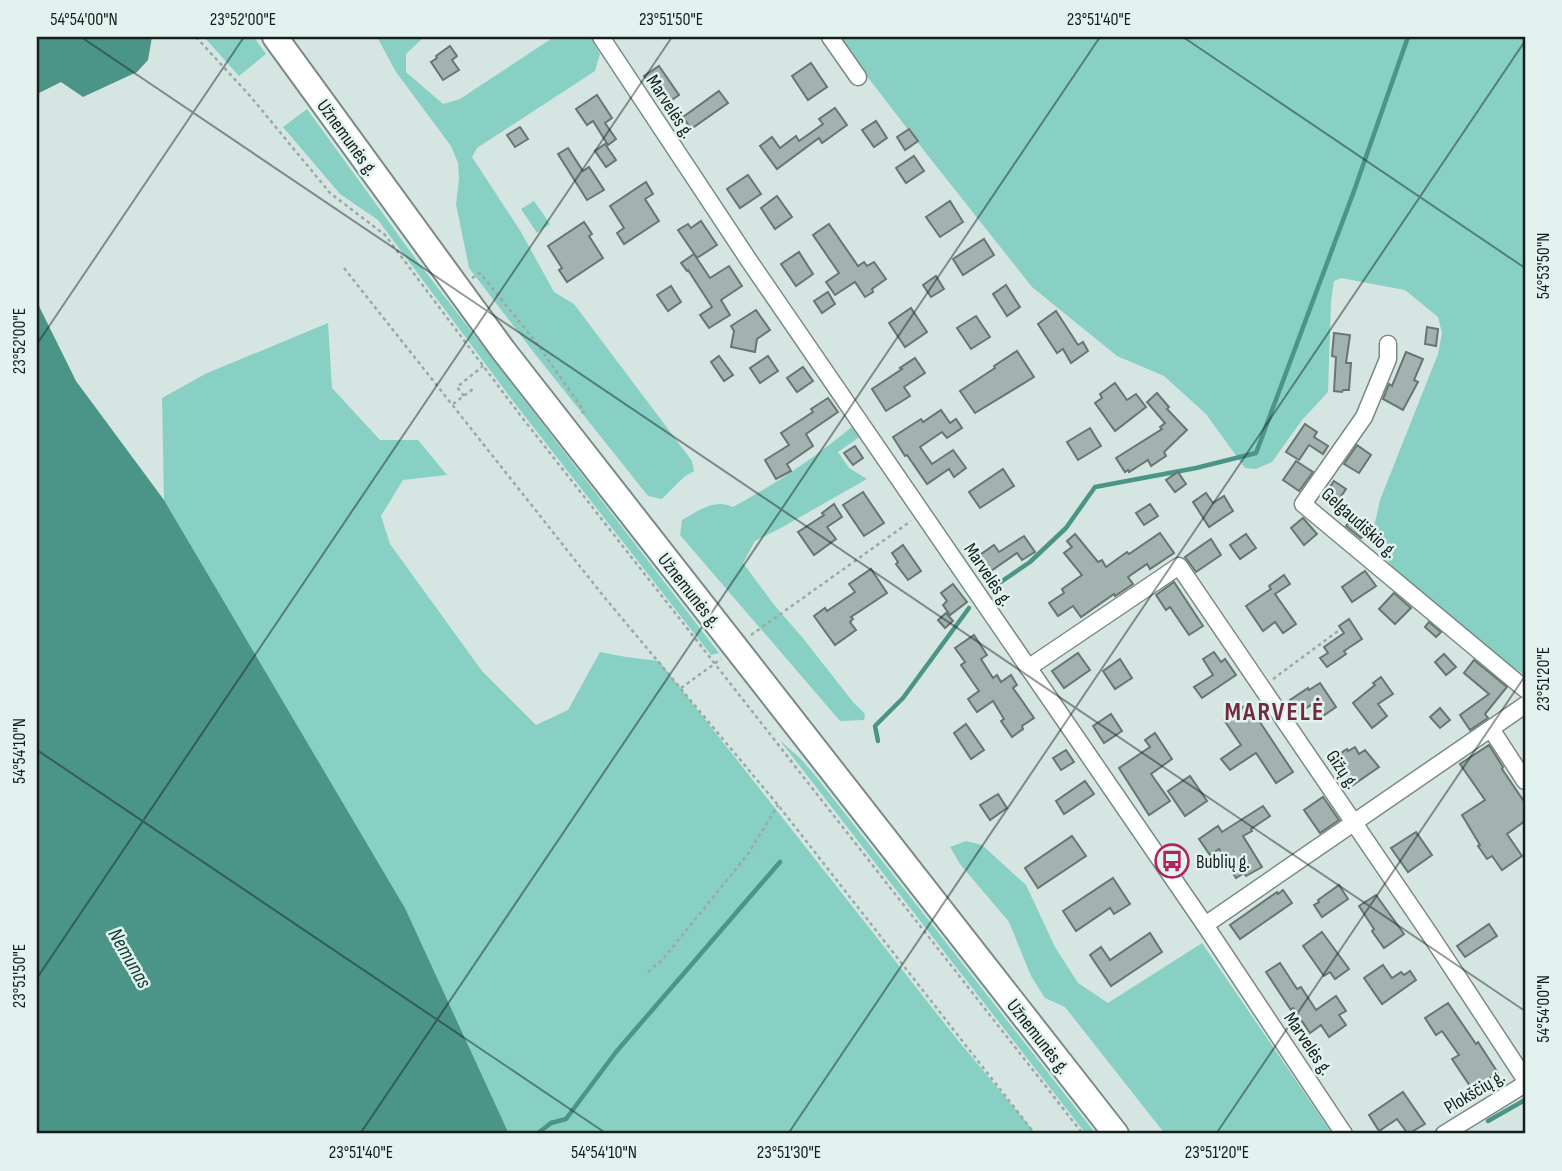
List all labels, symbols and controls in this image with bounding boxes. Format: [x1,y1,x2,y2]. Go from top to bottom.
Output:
text: 54°54'00"N [50,9,118,30]
text: 23°52'00"E [210,9,276,30]
text: 23°51'50"E [639,9,703,30]
text: 23°51'40"E [1067,9,1131,30]
street label: Marvelės g. [641,71,699,143]
street label: Užnemunės g. [311,95,382,181]
text: 54°53'50"N [1533,233,1554,299]
text: 23°52'00"E [9,308,30,374]
street label: Gelgaudiškio g. [1316,483,1402,563]
street label: Marvelės g. [958,539,1017,611]
street label: Užnemunės g. [652,549,725,633]
text: 23°51'20"E [1533,647,1554,711]
district label: MARVELĖ [1225,697,1325,728]
text: 54°54'10"N [9,718,30,784]
street label: Gižų g. [1320,746,1363,794]
bus stop icon: Bublių g. [1153,842,1191,880]
place label: Bublių g. [1196,851,1250,874]
water label: Nemunas [102,924,157,993]
text: 23°51'50"E [9,944,30,1008]
text: 54°54'00"N [1533,975,1554,1043]
street label: Užnemunės g. [1001,995,1074,1079]
street label: Marvelės g. [1278,1008,1337,1080]
street label: Plokščių g. [1440,1065,1509,1119]
text: 23°51'40"E [329,1142,393,1163]
text: 54°54'10"N [571,1142,637,1163]
text: 23°51'30"E [757,1142,821,1163]
text: 23°51'20"E [1185,1142,1249,1163]

